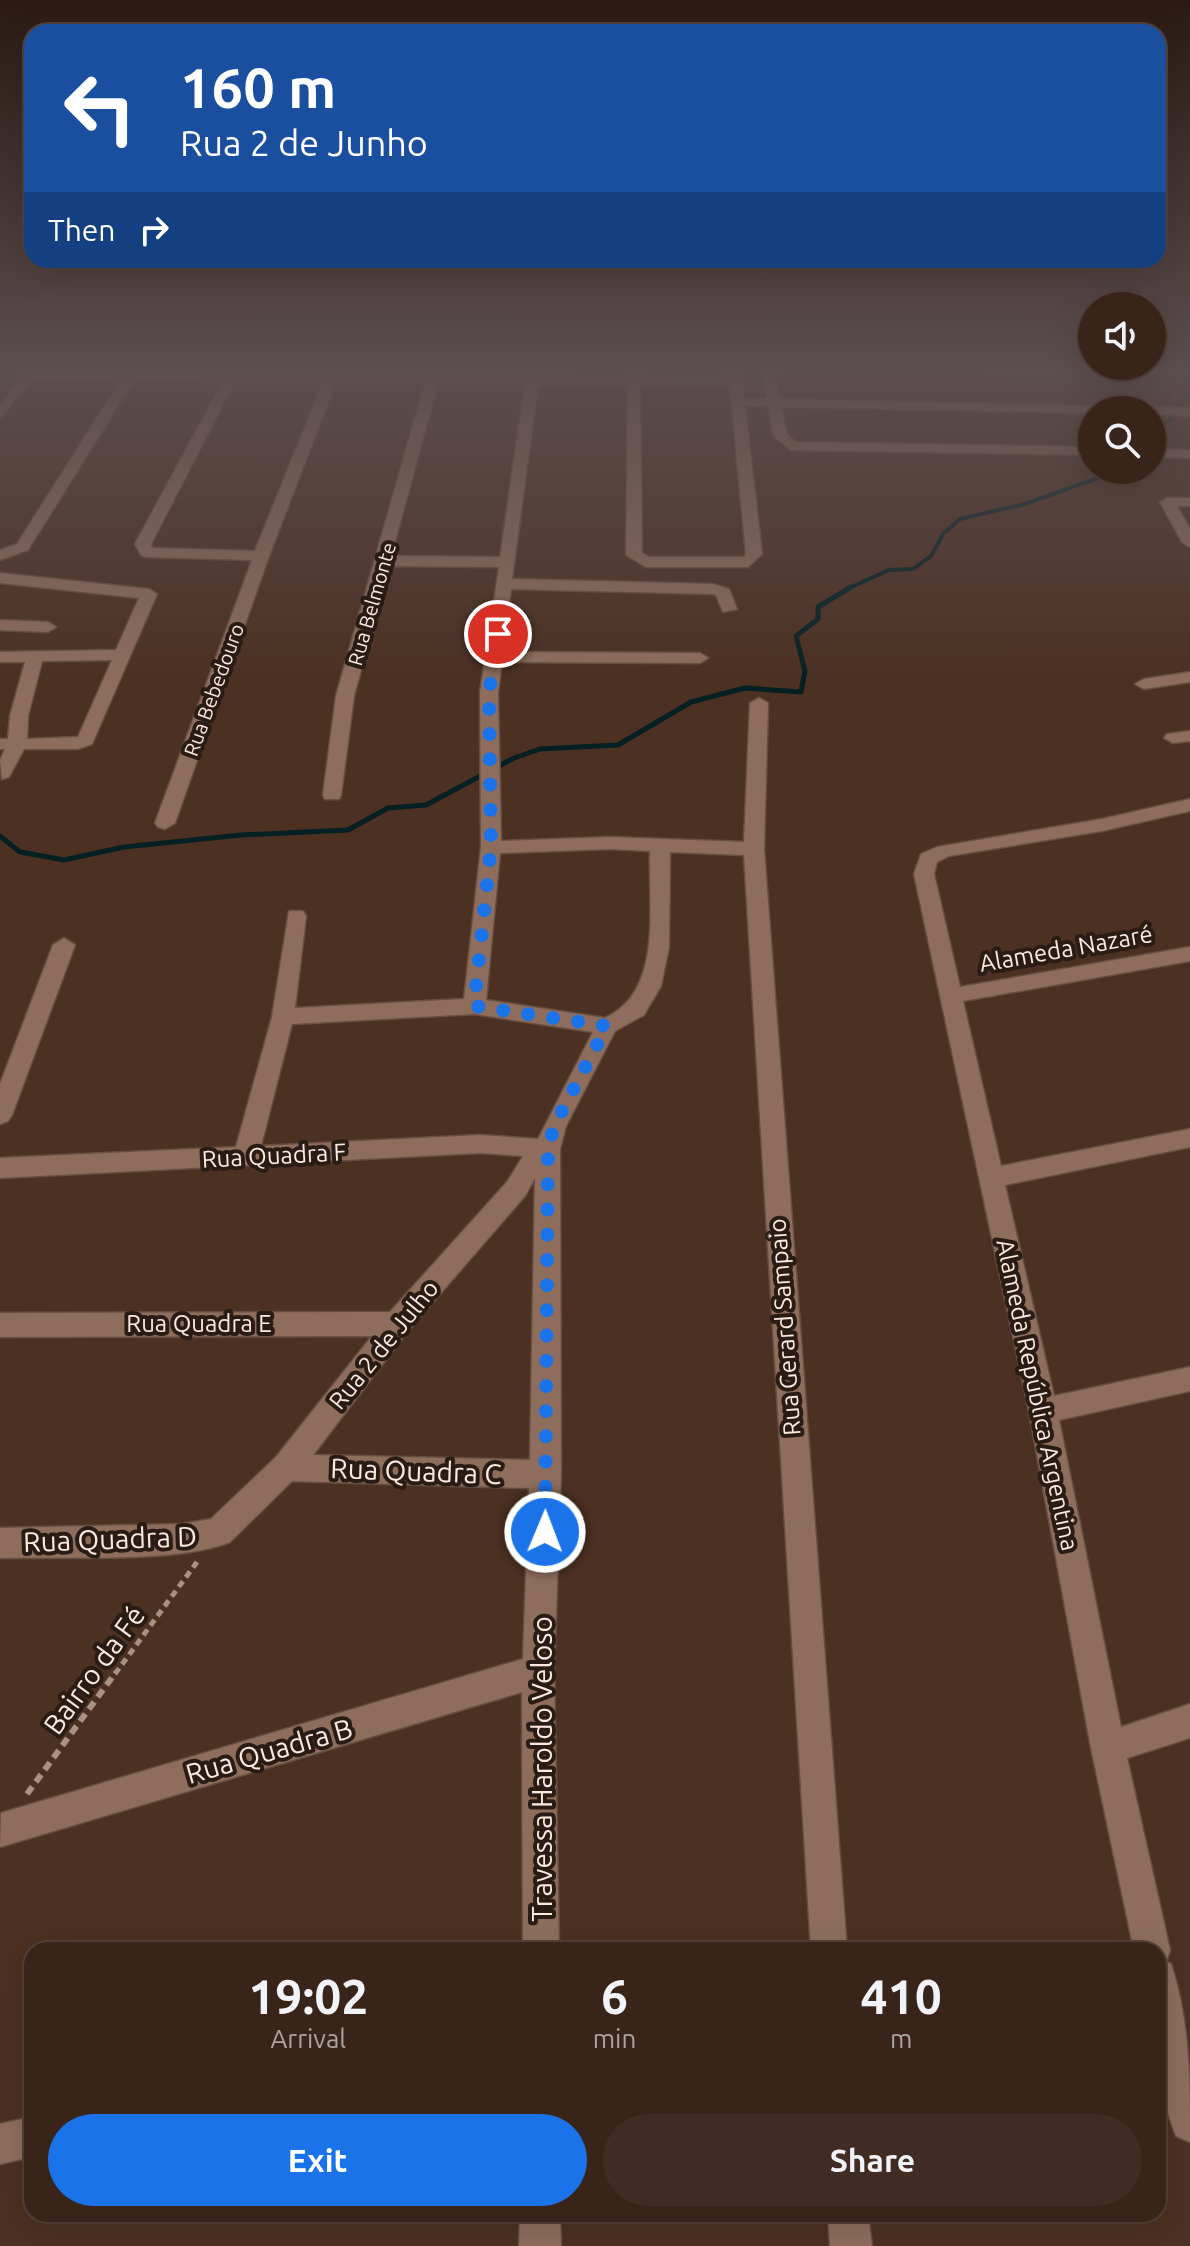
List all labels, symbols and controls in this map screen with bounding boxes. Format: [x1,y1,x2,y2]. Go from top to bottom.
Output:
icon: left [48,56,152,160]
text: 160 m [180,56,336,119]
text: Rua 2 de Junho [180,122,428,163]
icon: right [132,208,176,252]
text: Then [48,213,116,247]
map controls [1078,292,1166,484]
button: sound [1078,292,1166,380]
button: search [1078,396,1166,484]
street label: Rua Belmonte [343,540,400,668]
pin [464,600,532,668]
icon: arrive [476,612,520,656]
street label: Rua Bebedouro [179,620,248,759]
street label: Alameda Nazaré [977,920,1155,977]
street label: Rua Quadra F [201,1138,347,1173]
street label: Rua Gerard Sampaio [763,1218,806,1436]
street label: Alameda República Argentina [991,1237,1084,1553]
street label: Rua 2 de Julho [323,1275,444,1415]
street label: Rua Quadra E [126,1310,272,1337]
street label: Rua Quadra C [330,1452,502,1489]
position arrow [503,1490,587,1574]
street label: Rua Quadra D [23,1520,197,1557]
street label: Bairro da Fé [37,1600,150,1740]
street label: Travessa Haroldo Veloso [526,1616,557,1922]
street label: Rua Quadra B [182,1712,356,1789]
text: 19:02 [248,1969,368,2023]
text: 6 [601,1969,628,2023]
text: 410 [861,1969,942,2023]
text: Arrival [270,2024,346,2053]
text: min [593,2024,636,2053]
text: m [890,2024,912,2053]
button: Exit [48,2114,587,2206]
button: Share [603,2114,1142,2206]

